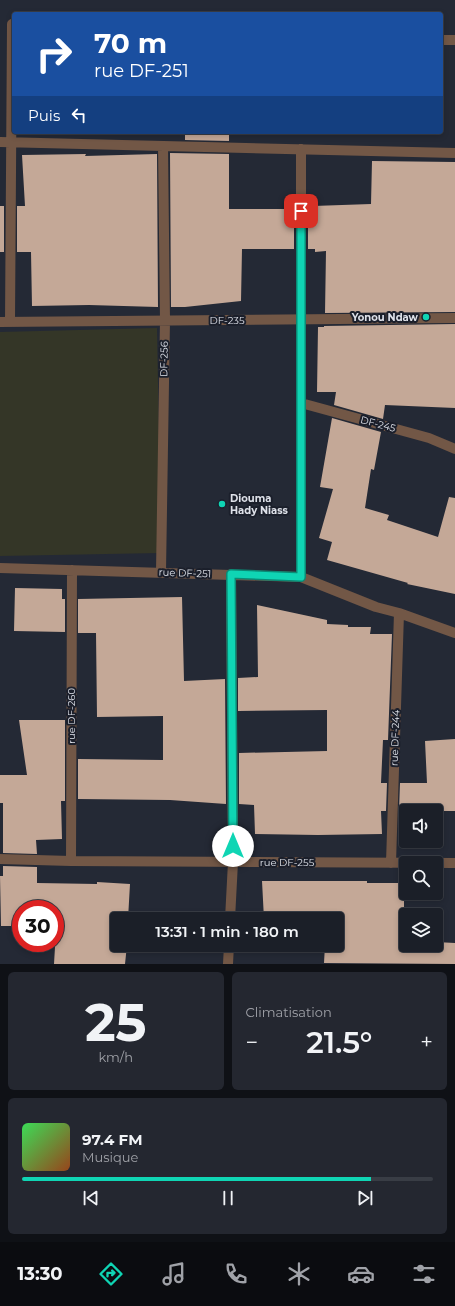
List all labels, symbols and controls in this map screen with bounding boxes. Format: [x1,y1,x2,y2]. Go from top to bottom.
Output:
text: 70 m [94,26,167,60]
icon: right [28,28,80,80]
text: rue DF-251 [94,60,189,82]
icon: left [68,104,90,126]
text: Puis [28,106,60,125]
pin [284,194,318,228]
icon: arrive [290,200,312,222]
place label: Yonou Ndaw [351,311,419,324]
marker: Yonou Ndaw [421,312,431,322]
street label: DF-235 [209,314,245,327]
street label: DF-256 [157,341,171,377]
street label: DF-245 [359,413,397,435]
place label: Diouma Hady Niass [230,492,289,517]
marker: Diouma Hady Niass [217,499,227,509]
street label: rue DF-251 [158,566,212,580]
street label: rue DF-260 [65,688,78,744]
street label: rue DF-244 [388,709,402,766]
map controls [399,804,443,952]
button: sound [399,804,443,848]
position arrow [212,825,254,867]
street label: rue DF-255 [260,856,315,869]
button: search [399,856,443,900]
speed limit sign: 30 [12,900,64,952]
button: layers [399,908,443,952]
text: 13:31 · 1 min · 180 m [155,922,299,941]
text: 25 [85,991,147,1054]
text: Climatisation [246,1004,332,1020]
text: 21.5° [306,1024,372,1061]
text: − [246,1029,258,1056]
text: + [420,1029,433,1056]
text: km/h [98,1049,133,1065]
text: 97.4 FM [82,1130,143,1149]
text: Musique [82,1149,138,1165]
icon: previous [80,1187,102,1209]
icon: pause [217,1187,239,1209]
icon: next [354,1187,376,1209]
icon: directions [97,1260,125,1288]
icon: music [160,1260,188,1288]
icon: phone [222,1260,250,1288]
icon: climate [285,1260,313,1288]
icon: car [347,1260,375,1288]
icon: filters [410,1260,438,1288]
text: 13:30 [17,1263,63,1285]

